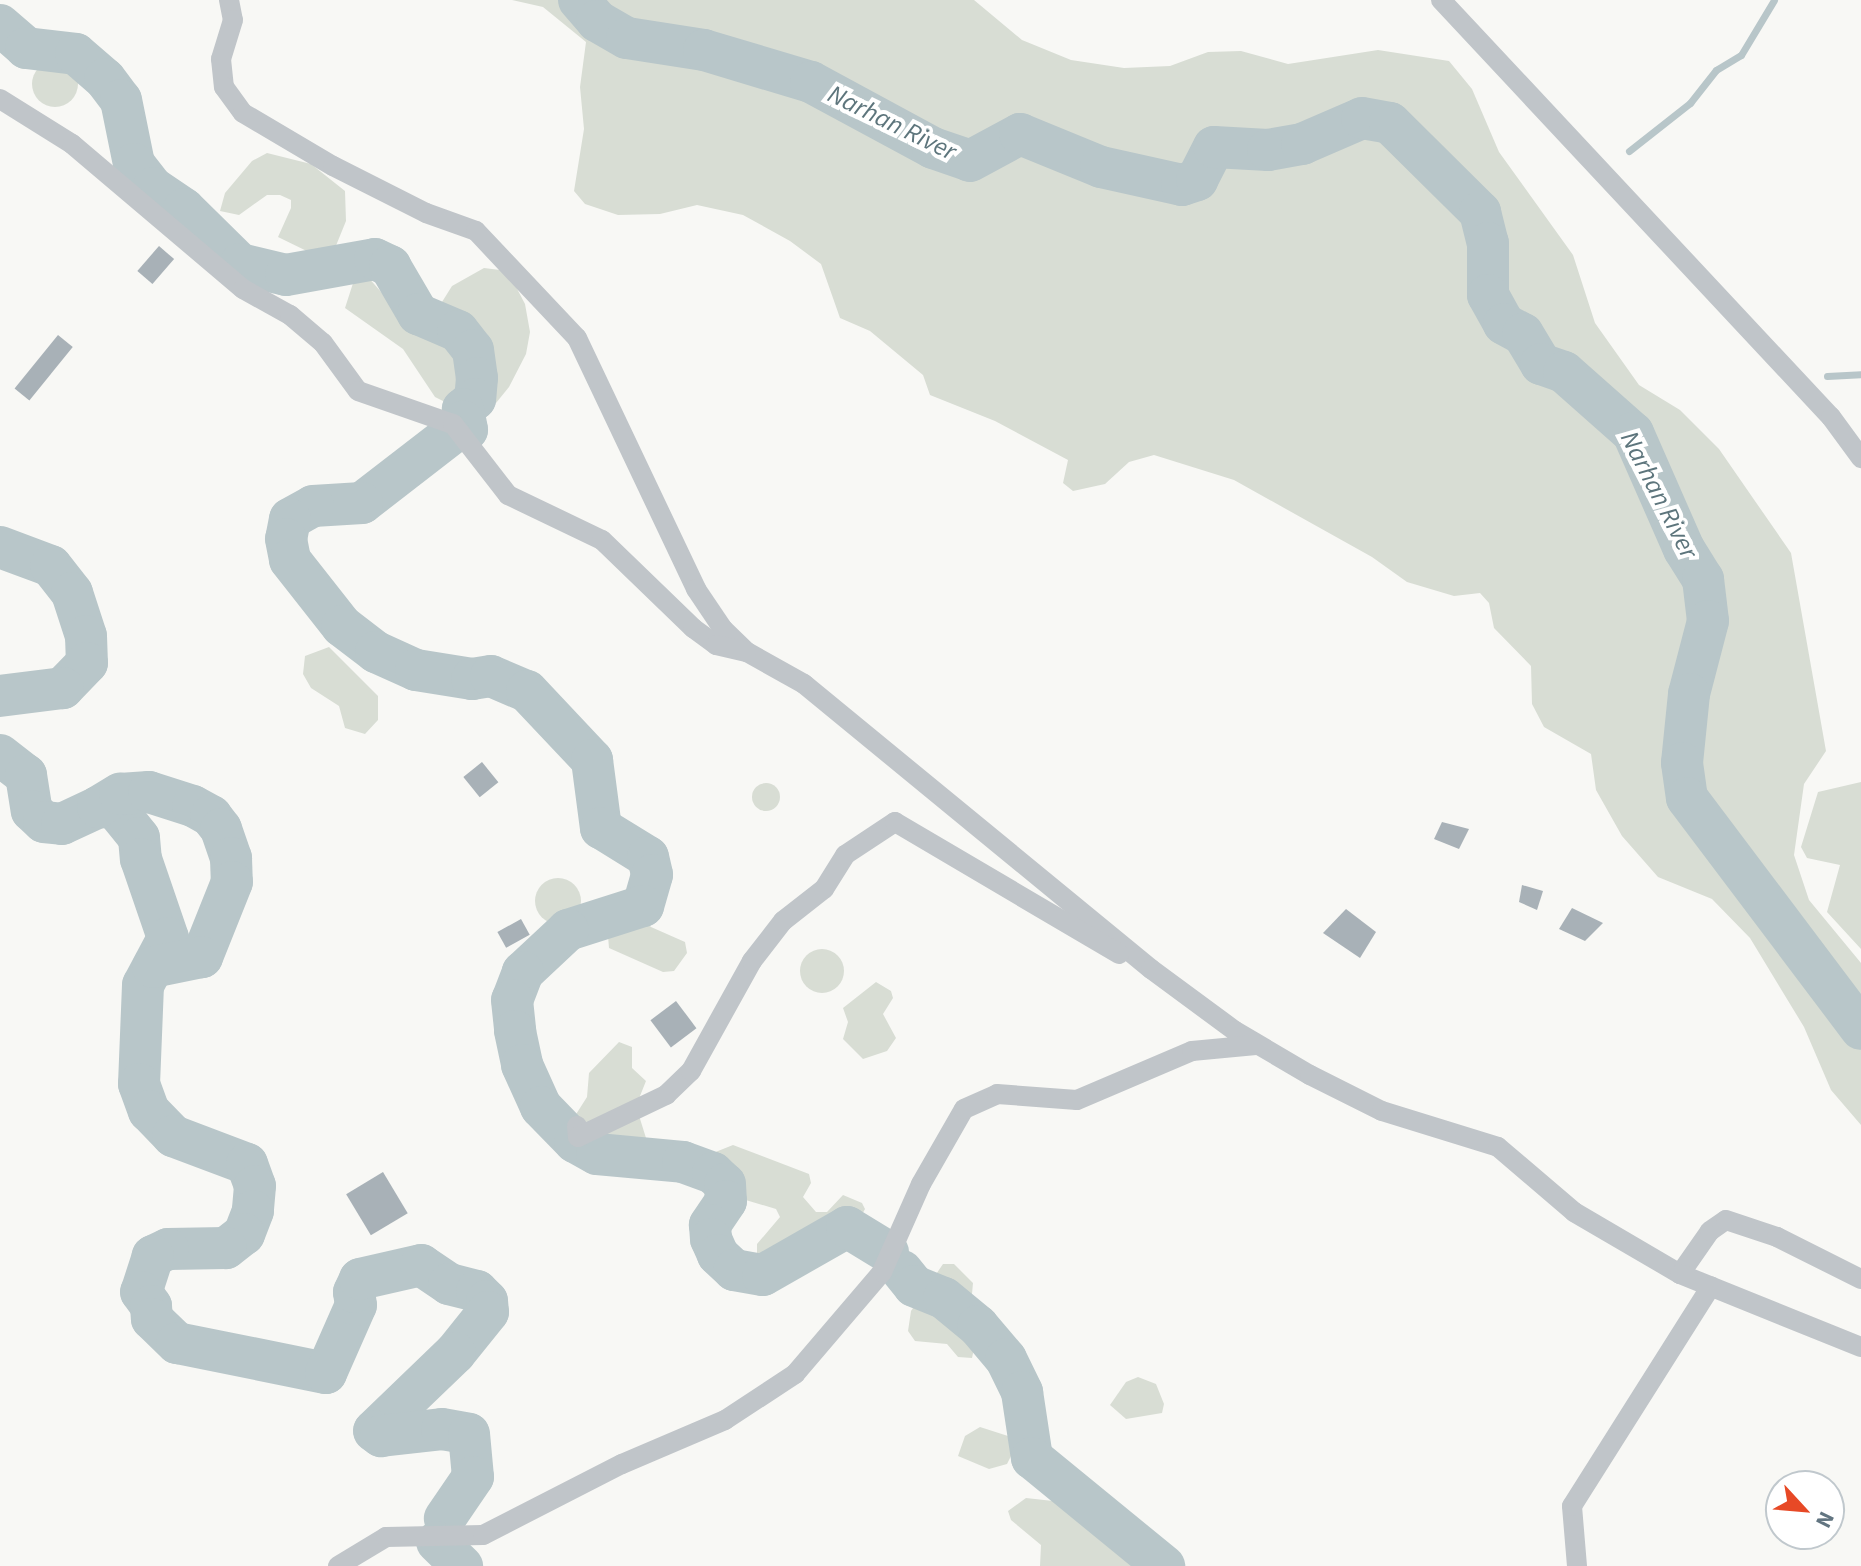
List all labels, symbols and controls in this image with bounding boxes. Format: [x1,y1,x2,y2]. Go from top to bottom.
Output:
water label: Narhan River [823,79,961,167]
water label: Narhan River [1614,426,1704,564]
north arrow [1765,1470,1845,1550]
text: N [1807,1506,1842,1533]

